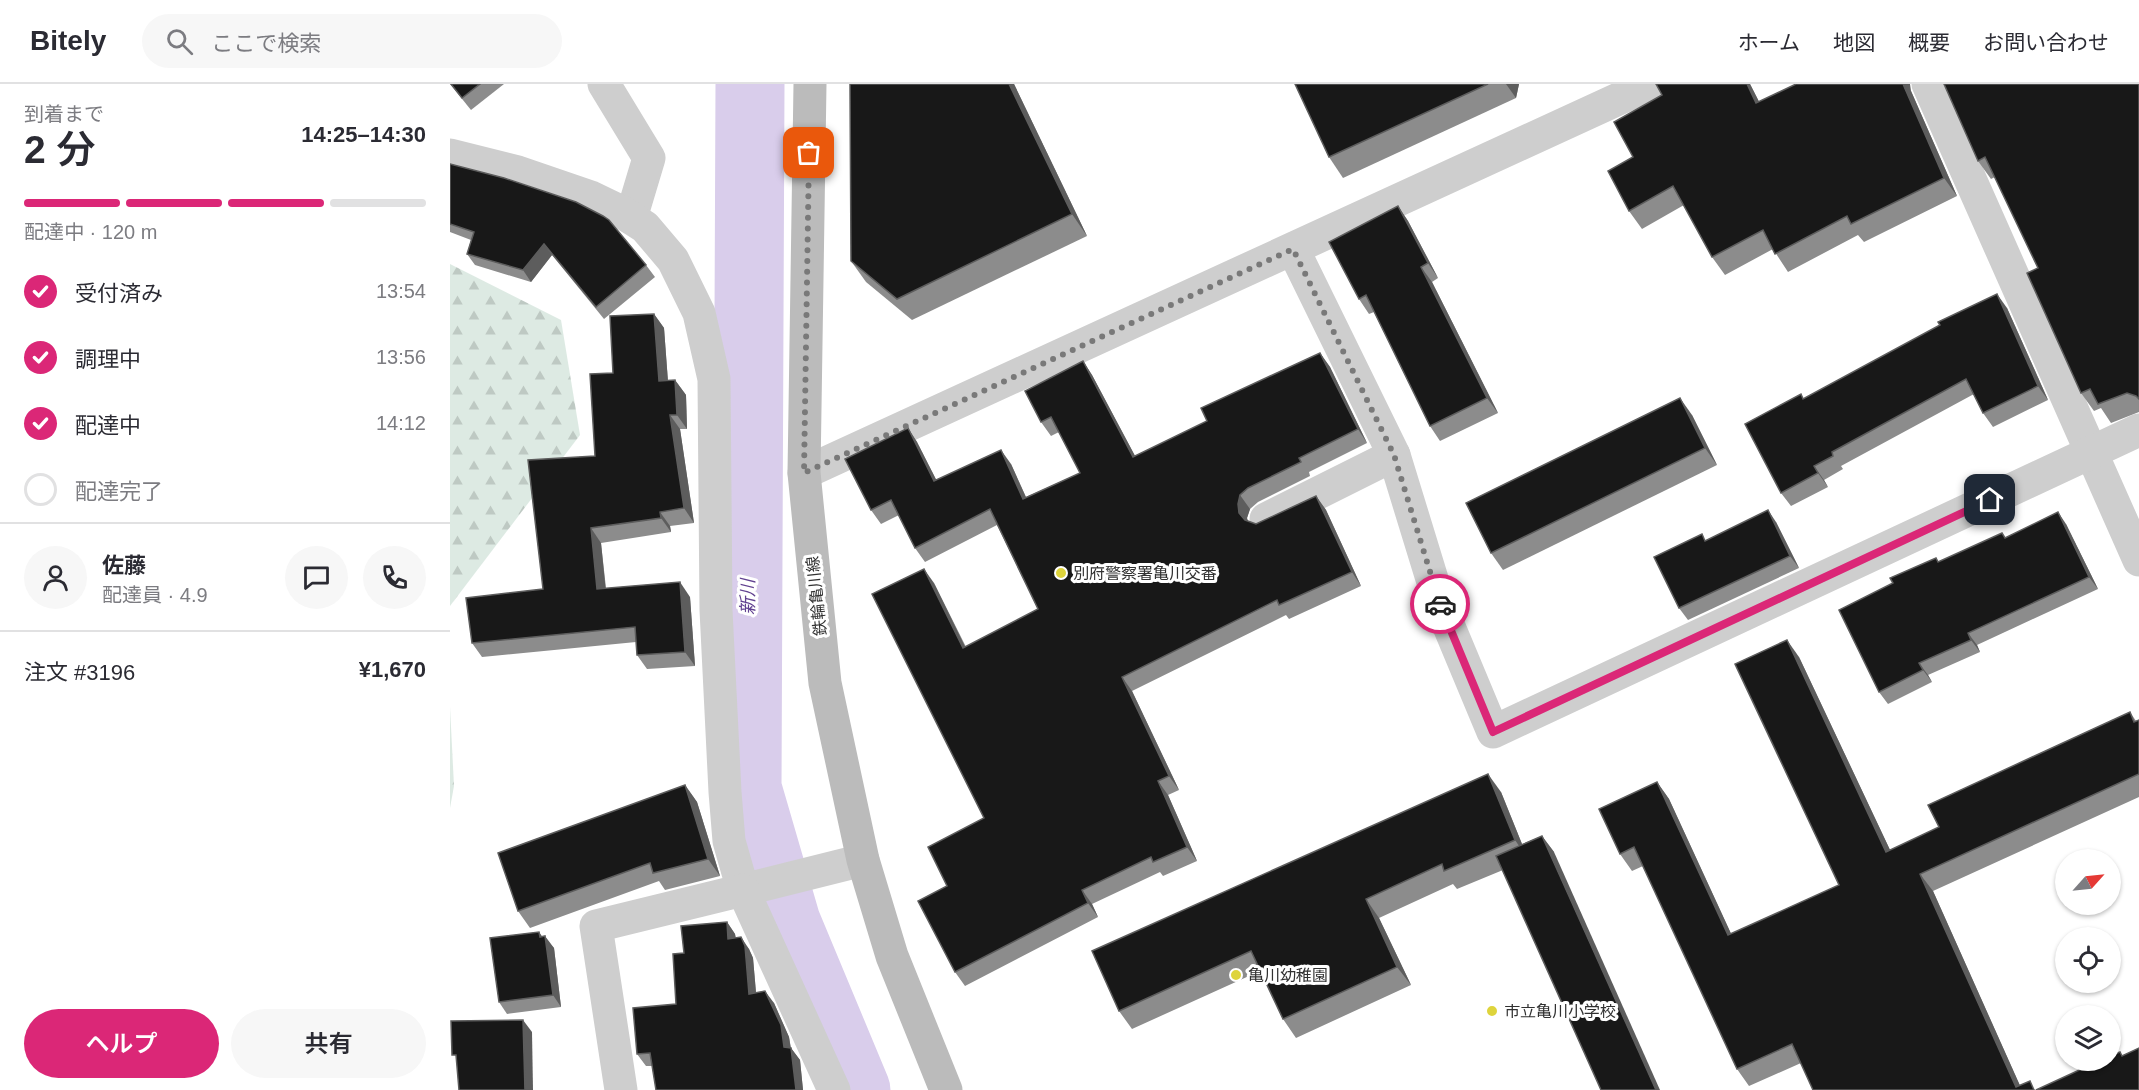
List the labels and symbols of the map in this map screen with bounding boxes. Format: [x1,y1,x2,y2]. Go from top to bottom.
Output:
pin [783,127,834,178]
pin [1964,474,2015,525]
street label: 鉄輪亀川線 [804,555,829,637]
place label: 別府警察署亀川交番 [1073,565,1217,582]
marker: 別府警察署亀川交番 [1054,566,1068,580]
courier [1410,574,1470,634]
water label: 新川 [738,577,758,615]
north arrow [2055,849,2121,915]
place label: 亀川幼稚園 [1248,967,1328,984]
marker: 亀川幼稚園 [1229,968,1243,982]
place label: 市立亀川小学校 [1504,1003,1616,1020]
marker: 市立亀川小学校 [1485,1004,1499,1018]

